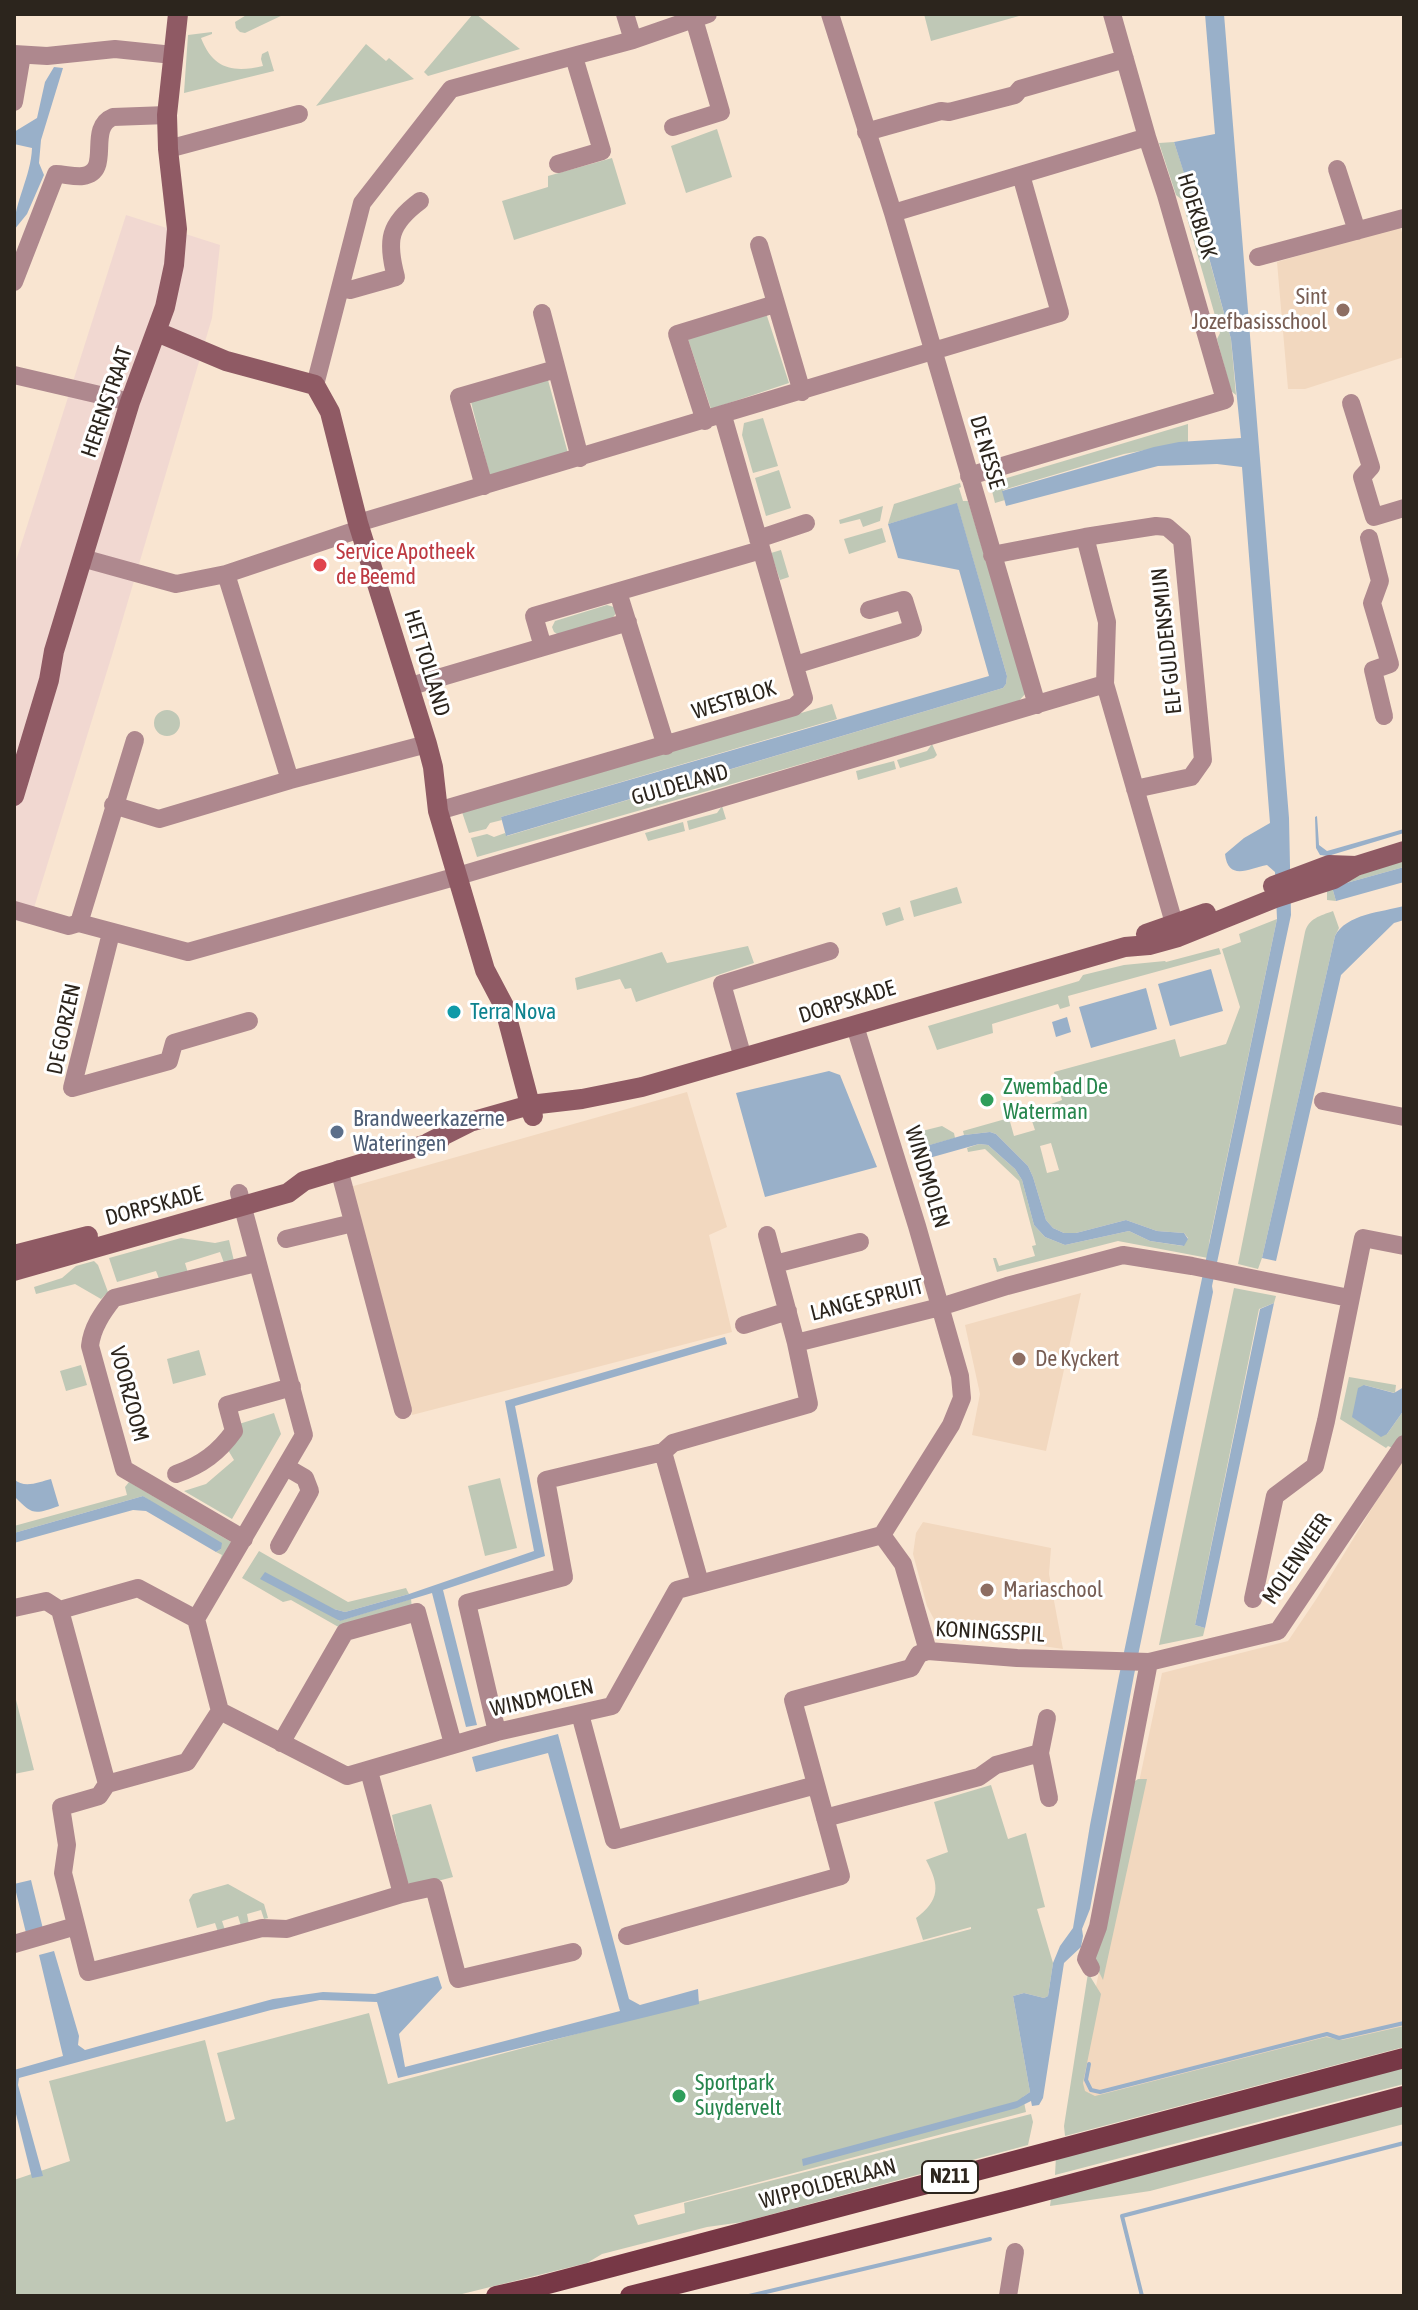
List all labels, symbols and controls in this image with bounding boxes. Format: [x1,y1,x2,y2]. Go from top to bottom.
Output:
street label: HOEKBLOK [1172,170,1222,262]
place label: Sint Jozefbasisschool [1192,284,1327,336]
marker: Sint Jozefbasisschool [1334,301,1352,319]
street label: HERENSTRAAT [76,343,138,461]
street label: DE NESSE [964,412,1010,492]
place label: Service Apotheek de Beemd [336,539,475,590]
marker: Service Apotheek de Beemd [311,556,329,574]
street label: ELF GULDENSMIJN [1146,566,1188,716]
street label: HET TOLLAND [398,607,456,719]
street label: WESTBLOK [689,675,779,725]
street label: GULDELAND [629,759,731,811]
street label: DORPSKADE [796,975,898,1029]
street label: DE GORZEN [41,981,87,1077]
place label: Terra Nova [470,999,556,1025]
marker: Terra Nova [445,1003,463,1021]
place label: Zwembad De Waterman [1003,1074,1108,1126]
marker: Zwembad De Waterman [978,1091,996,1109]
place label: Brandweerkazerne Wateringen [353,1106,505,1158]
marker: Brandweerkazerne Wateringen [328,1123,346,1141]
street label: WINDMOLEN [899,1123,955,1231]
street label: DORPSKADE [103,1180,205,1232]
street label: LANGE SPRUIT [808,1273,926,1327]
street label: VOORZOOM [104,1343,154,1445]
place label: De Kyckert [1035,1346,1119,1372]
marker: De Kyckert [1010,1350,1028,1368]
street label: MOLENWEER [1257,1508,1337,1610]
place label: Mariaschool [1003,1577,1103,1603]
marker: Mariaschool [978,1581,996,1599]
street label: KONINGSSPIL [935,1616,1045,1648]
street label: WINDMOLEN [488,1673,596,1723]
place label: Sportpark Suydervelt [695,2070,782,2122]
marker: Sportpark Suydervelt [670,2087,688,2105]
street label: WIPPOLDERLAAN [757,2153,899,2215]
road number: N211 [922,2161,978,2193]

